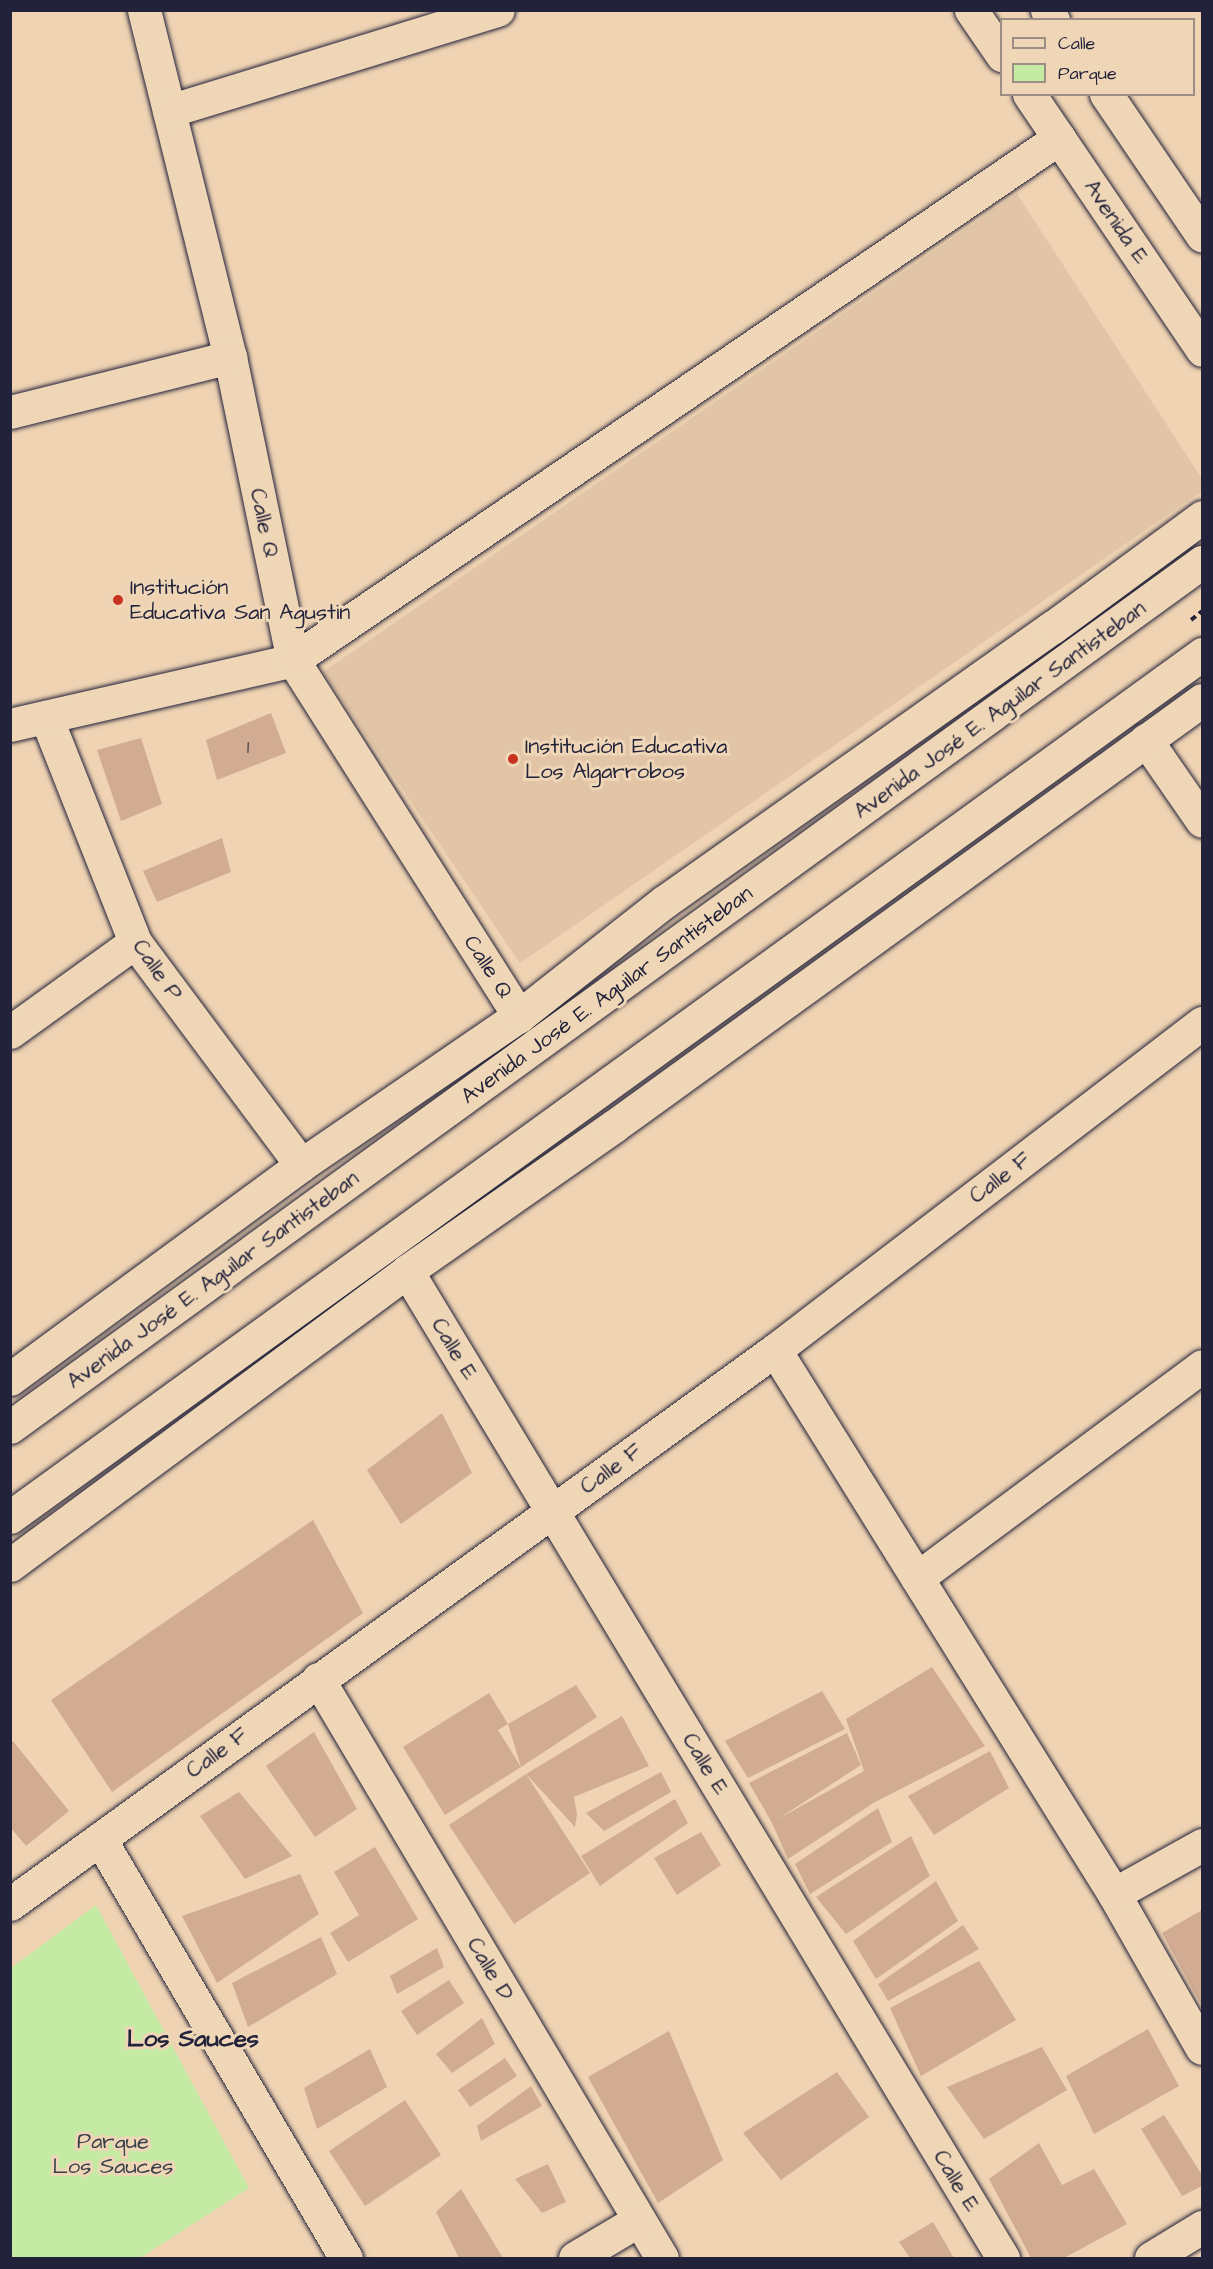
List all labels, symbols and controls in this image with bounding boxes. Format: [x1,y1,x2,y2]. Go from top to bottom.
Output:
legend [1000,18,1195,96]
text: Calle [1058,31,1095,56]
text: Parque [1058,61,1117,86]
street label: Avenida E [1078,175,1154,269]
street label: Calle Q [244,486,284,560]
place label: Institución Educativa San Agustin [130,574,350,626]
marker: Institución Educativa San Agustin [111,593,125,607]
street label: Avenida José E. Aguilar Santisteban [849,595,1151,825]
place label: Institución Educativa Los Algarrobos [525,733,728,784]
house number: 1 [247,735,249,759]
marker: Institución Educativa Los Algarrobos [506,752,520,766]
street label: Avenida José E. Aguilar Santisteban [456,880,758,1110]
street label: Calle Q [458,930,518,1004]
street label: Calle P [127,934,187,1006]
street label: Calle F [964,1147,1036,1209]
street label: Avenida José E. Aguilar Santisteban [62,1165,364,1395]
street label: Calle E [425,1313,483,1385]
street label: Calle F [575,1438,647,1500]
street label: Calle F [181,1722,253,1784]
street label: Calle E [676,1728,734,1800]
street label: Calle D [461,1933,519,2005]
district label: Los Sauces [127,2026,259,2054]
park label: Parque Los Sauces [53,2128,173,2180]
street label: Calle E [927,2145,985,2217]

